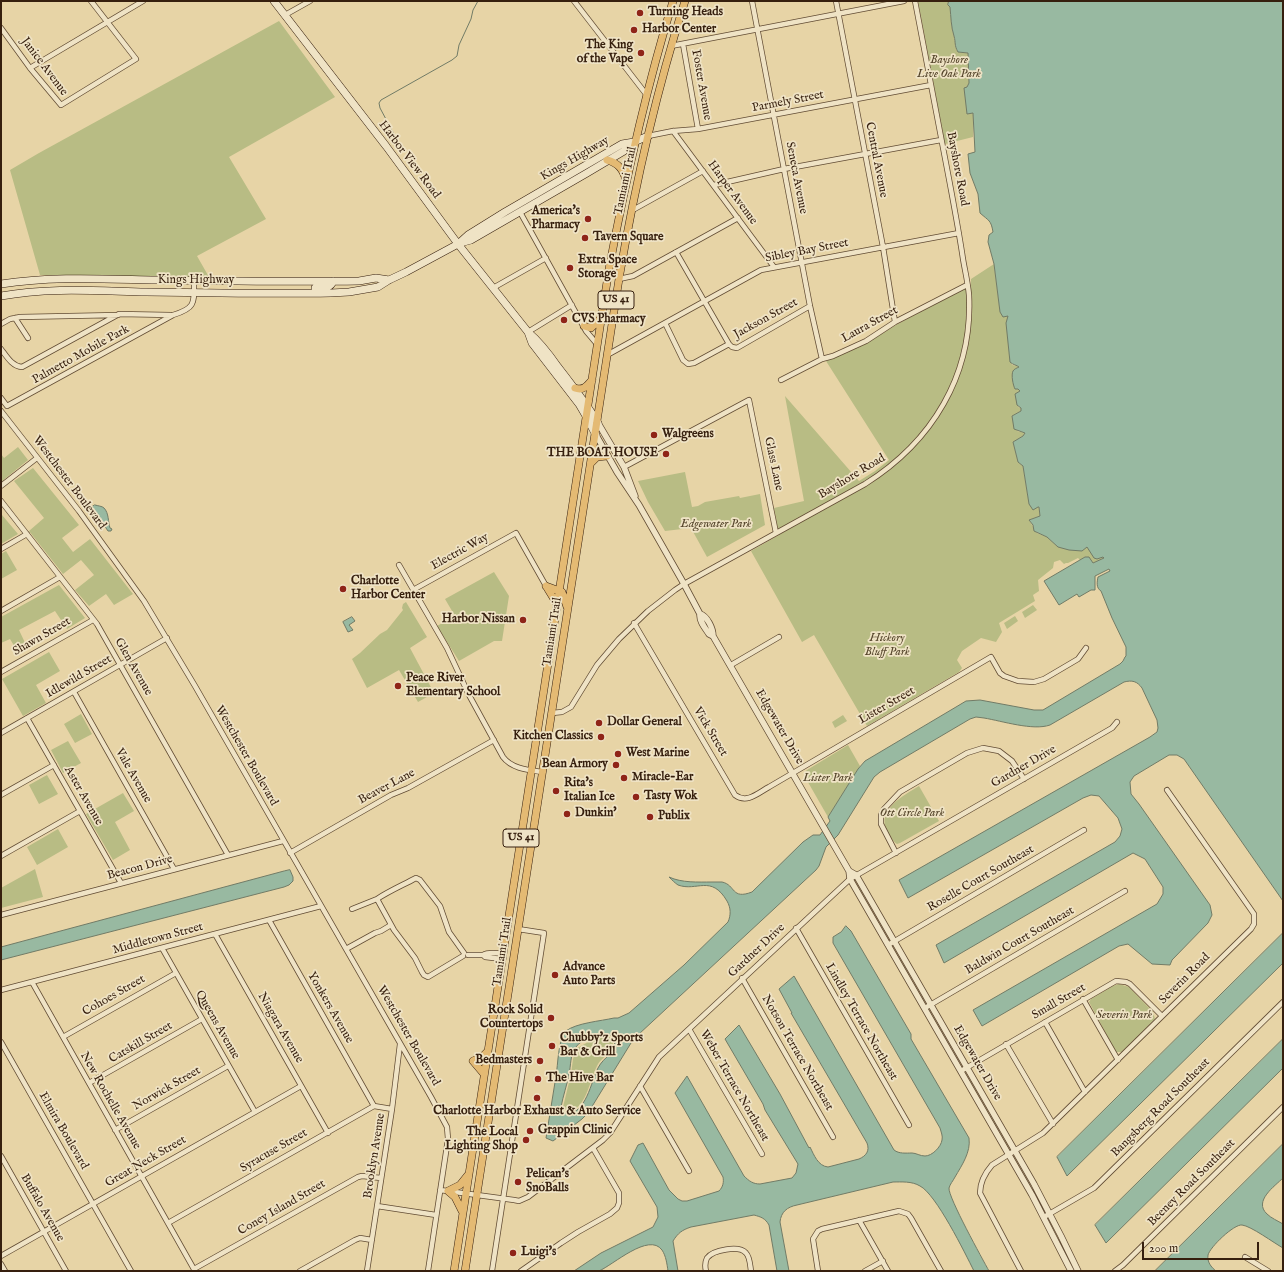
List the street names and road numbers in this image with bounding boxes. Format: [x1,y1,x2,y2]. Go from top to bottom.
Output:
street label: Janice Avenue [17,35,71,99]
street label: Foster Avenue [688,49,714,121]
street label: Parmely Street [751,88,825,116]
street label: Harbor View Road [375,118,443,202]
street label: Central Avenue [862,121,890,199]
street label: Bayshore Road [943,131,971,207]
street label: Kings Highway [538,134,612,184]
street label: Seneca Avenue [782,141,810,215]
street label: Tamiami Trail [612,145,640,217]
street label: Harper Avenue [704,158,760,228]
street label: Sibley Bay Street [764,236,850,266]
street label: Kings Highway [158,274,234,288]
road number: US 41 [598,291,634,309]
street label: Jackson Street [732,296,800,342]
street label: Laura Street [839,304,901,346]
street label: Palmetto Mobile Park [30,322,132,388]
street label: Westchester Boulevard [29,433,109,533]
street label: Glass Lane [760,436,786,492]
street label: Bayshore Road [816,451,888,503]
street label: Electric Way [429,530,491,574]
street label: Tamiami Trail [540,596,566,668]
street label: Shawn Street [11,615,73,659]
street label: Glen Avenue [111,636,155,698]
street label: Idlewild Street [44,652,114,702]
street label: Lister Street [856,684,918,728]
street label: Edgewater Drive [752,687,806,767]
street label: Westchester Boulevard [211,703,281,809]
street label: Vick Street [690,705,730,759]
street label: Gardner Drive [989,743,1059,791]
street label: Vale Avenue [112,746,154,806]
street label: Aster Avenue [60,764,106,828]
street label: Beaver Lane [356,766,418,808]
road number: US 41 [503,829,539,847]
street label: Roselle Court Southeast [925,843,1037,915]
street label: Beacon Drive [106,852,174,884]
street label: Baldwin Court Southeast [963,904,1077,978]
street label: Tamiami Trail [490,916,516,988]
street label: Middletown Street [111,920,205,958]
street label: Gardner Drive [726,921,788,981]
street label: Severin Road [1157,951,1213,1007]
street label: Lindley Terrace Northeast [822,961,900,1083]
street label: Yonkers Avenue [304,970,356,1046]
street label: Cohoes Street [80,972,148,1020]
street label: Small Street [1030,981,1088,1023]
street label: Westchester Boulevard [373,983,443,1089]
street label: Queens Avenue [192,988,242,1062]
street label: Niagara Avenue [254,990,306,1066]
street label: Notson Terrace Northeast [758,993,836,1113]
street label: Catskill Street [107,1019,175,1067]
street label: Edgewater Drive [950,1023,1004,1103]
street label: Weber Terrace Northeast [696,1028,772,1144]
street label: New Rochelle Avenue [76,1050,144,1152]
street label: Bangsberg Road Southeast [1109,1056,1213,1160]
street label: Norwick Street [131,1064,203,1114]
street label: Elmira Boulevard [35,1090,91,1172]
street label: Brooklyn Avenue [361,1112,389,1200]
street label: Syracuse Street [238,1126,310,1176]
street label: Great Neck Street [103,1133,189,1191]
street label: Beeney Road Southeast [1145,1136,1239,1230]
street label: Buffalo Avenue [17,1172,67,1244]
street label: Coney Island Street [236,1177,328,1239]

